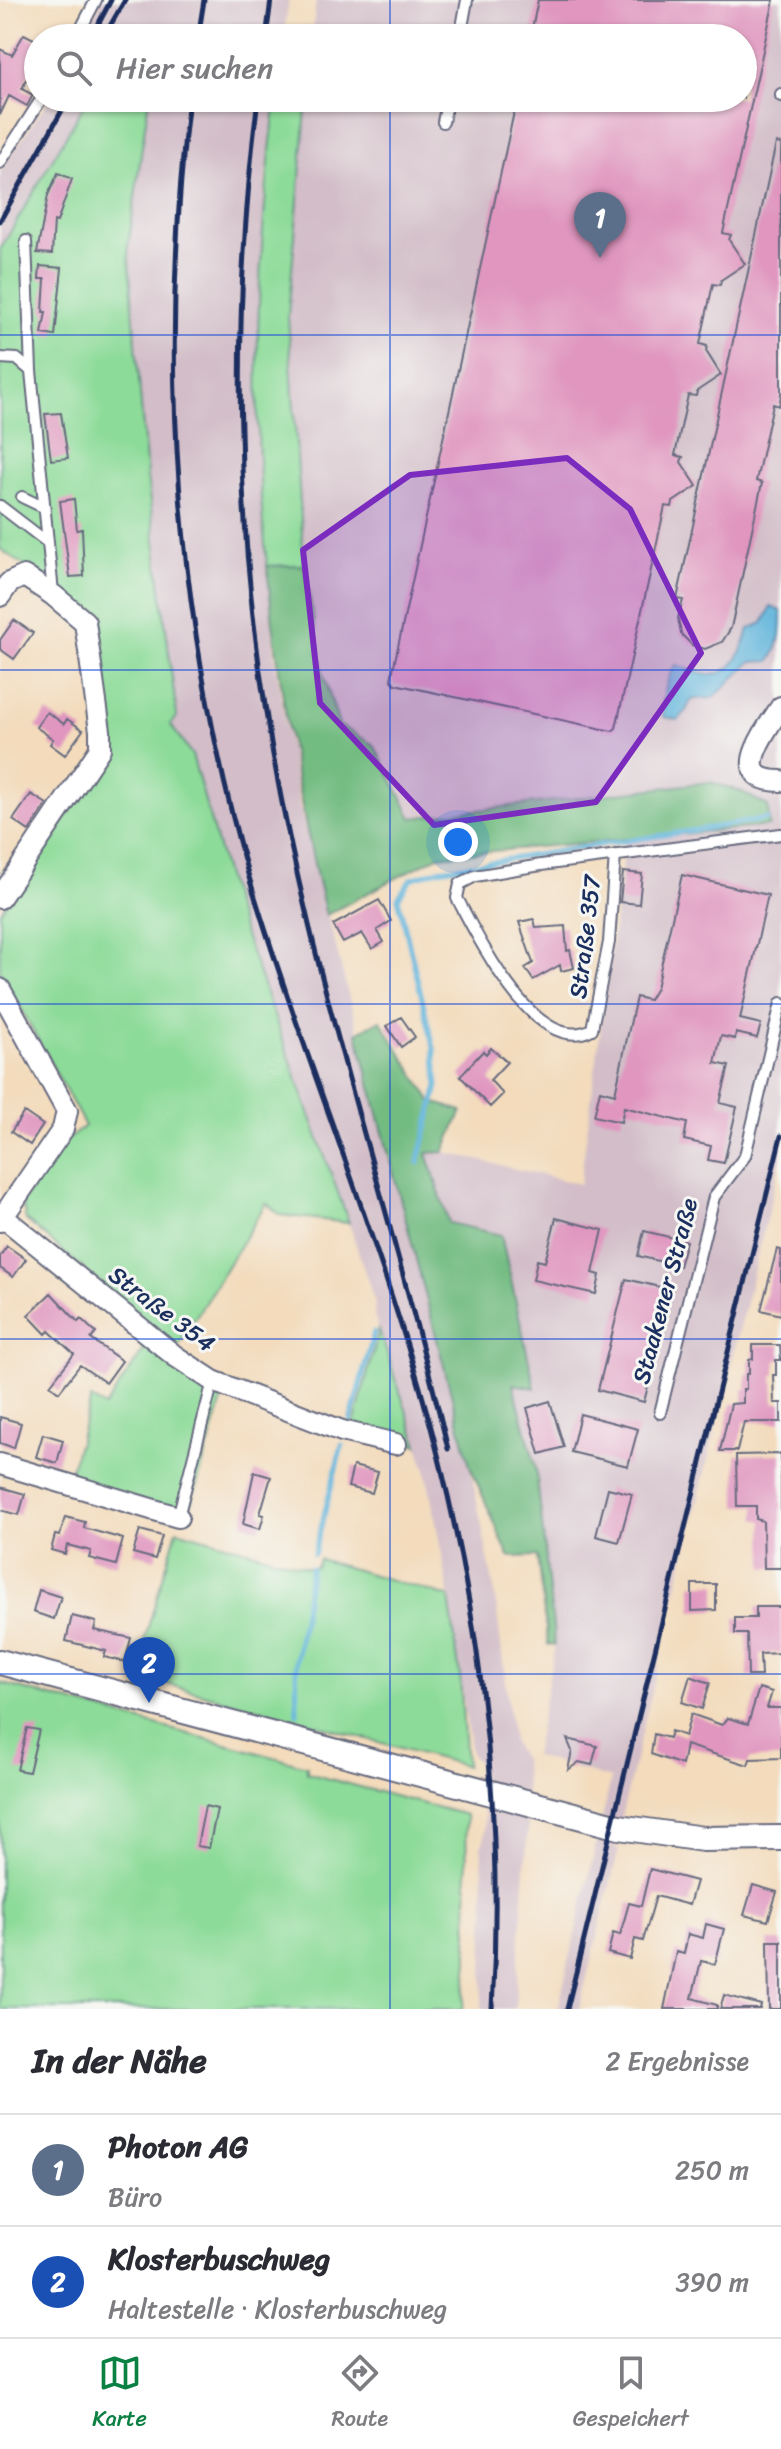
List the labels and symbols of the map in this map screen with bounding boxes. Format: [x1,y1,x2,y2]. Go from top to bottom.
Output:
pin: 1 [574,192,626,258]
your location [438,822,478,862]
street label: Straße 357 [557,872,614,1001]
street label: Staakener Straße [620,1193,710,1389]
street label: Straße 354 [99,1254,225,1364]
pin: 2 [123,1637,175,1703]

